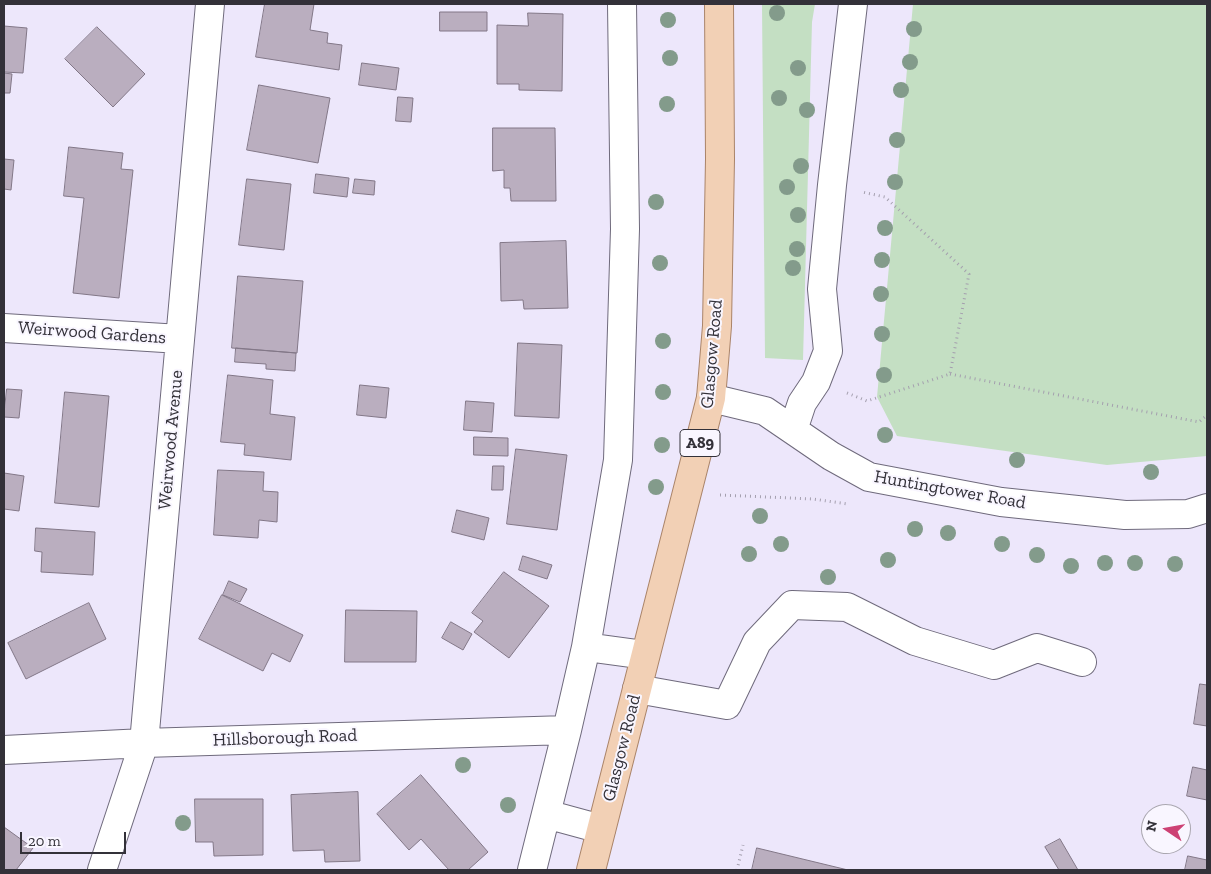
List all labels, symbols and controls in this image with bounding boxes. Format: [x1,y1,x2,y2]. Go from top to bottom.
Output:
street label: Glasgow Road [696,299,728,409]
street label: Weirwood Gardens [17,317,167,349]
street label: Weirwood Avenue [154,369,188,511]
road number: A89 [680,429,720,456]
street label: Huntingtower Road [872,466,1028,514]
street label: Glasgow Road [598,692,646,804]
street label: Hillsborough Road [212,725,358,751]
north arrow [1141,804,1191,854]
text: N [1142,819,1161,833]
scale bar [22,822,129,854]
text: 20 m [28,832,61,850]

